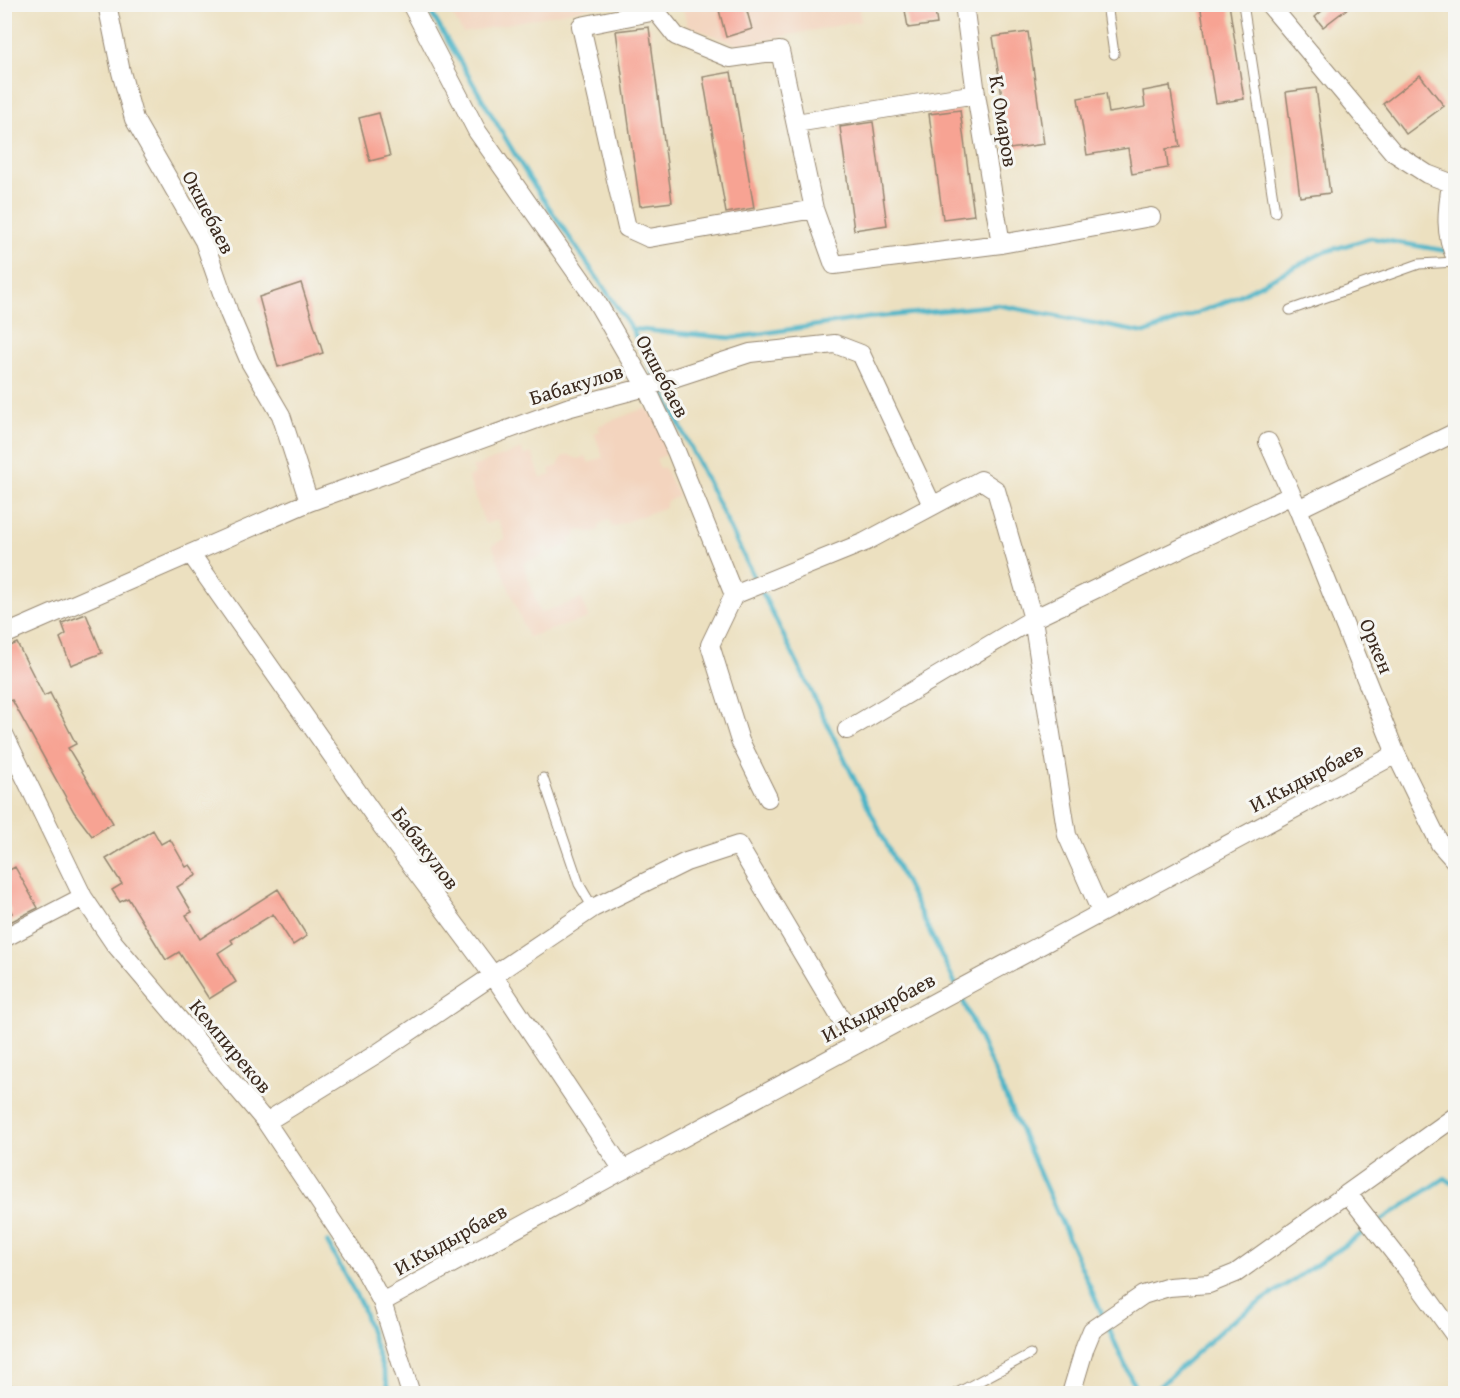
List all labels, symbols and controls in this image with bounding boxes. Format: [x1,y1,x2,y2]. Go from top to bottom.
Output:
street label: К. Омаров [981,73,1027,169]
street label: Окшебаев [175,165,243,259]
street label: Окшебаев [628,329,698,423]
street label: Бабакулов [525,355,627,413]
street label: Оркен [1352,614,1402,678]
street label: И.Кыдырбаев [1243,734,1369,820]
street label: Бабакулов [384,800,468,896]
street label: И.Кыдырбаев [815,964,941,1050]
street label: Кемпиреков [182,992,280,1100]
street label: И.Кыдырбаев [388,1195,512,1283]

